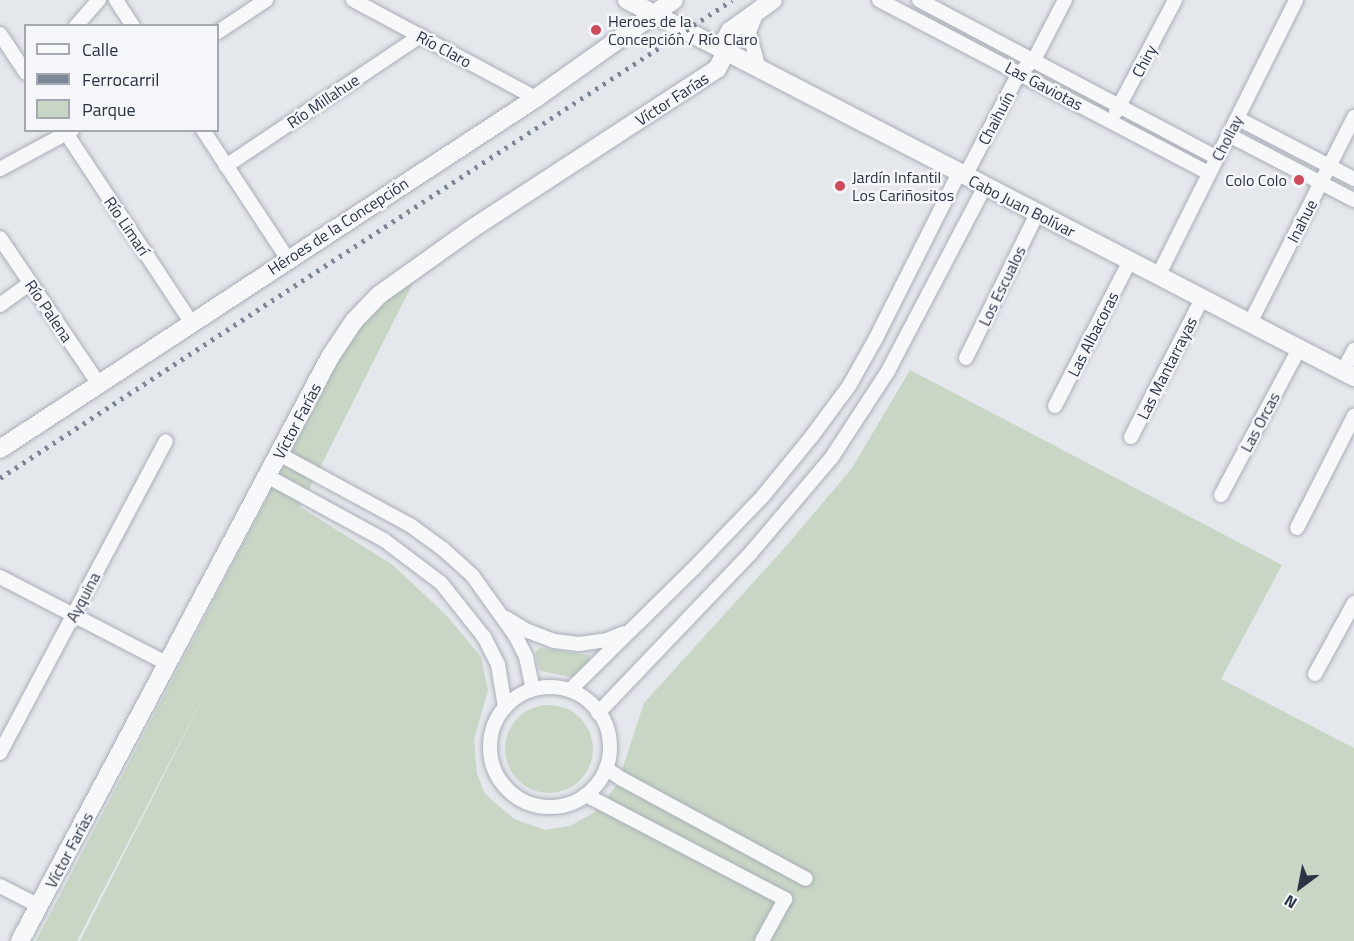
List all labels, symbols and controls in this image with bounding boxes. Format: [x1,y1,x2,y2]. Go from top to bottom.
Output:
place label: Heroes de la Concepción / Río Claro [608,11,758,49]
marker: Heroes de la Concepción / Río Claro [589,23,603,37]
legend [24,24,219,132]
street label: Río Claro [413,27,475,71]
text: Calle [82,36,118,63]
street label: Chiry [1128,41,1160,81]
street label: Las Gaviotas [1002,58,1086,114]
text: Ferrocarril [82,66,159,93]
street label: Víctor Farías [632,68,712,130]
street label: Río Millahue [283,70,363,132]
street label: Chaihuín [974,88,1018,148]
text: Parque [82,96,136,123]
street label: Chollay [1207,112,1247,164]
place label: Jardín Infantil Los Cariñositos [852,167,954,205]
place label: Colo Colo [1225,170,1287,190]
street label: Cabo Juan Bolívar [966,171,1078,241]
street label: Héroes de la Concepción [264,173,412,279]
marker: Colo Colo [1292,173,1306,187]
marker: Jardín Infantil Los Cariñositos [833,179,847,193]
street label: Río Limarí [100,193,154,259]
street label: Inahue [1283,196,1321,246]
street label: Los Escualos [974,243,1030,329]
street label: Río Palena [21,276,77,346]
street label: Las Albacoras [1063,288,1123,380]
street label: Las Mantarrayas [1133,314,1201,422]
street label: Víctor Farías [269,380,325,462]
street label: Las Orcas [1236,389,1284,455]
street label: Ayquina [62,569,104,625]
street label: Víctor Farías [41,809,97,891]
north arrow [1270,857,1330,917]
text: N [1279,889,1302,915]

